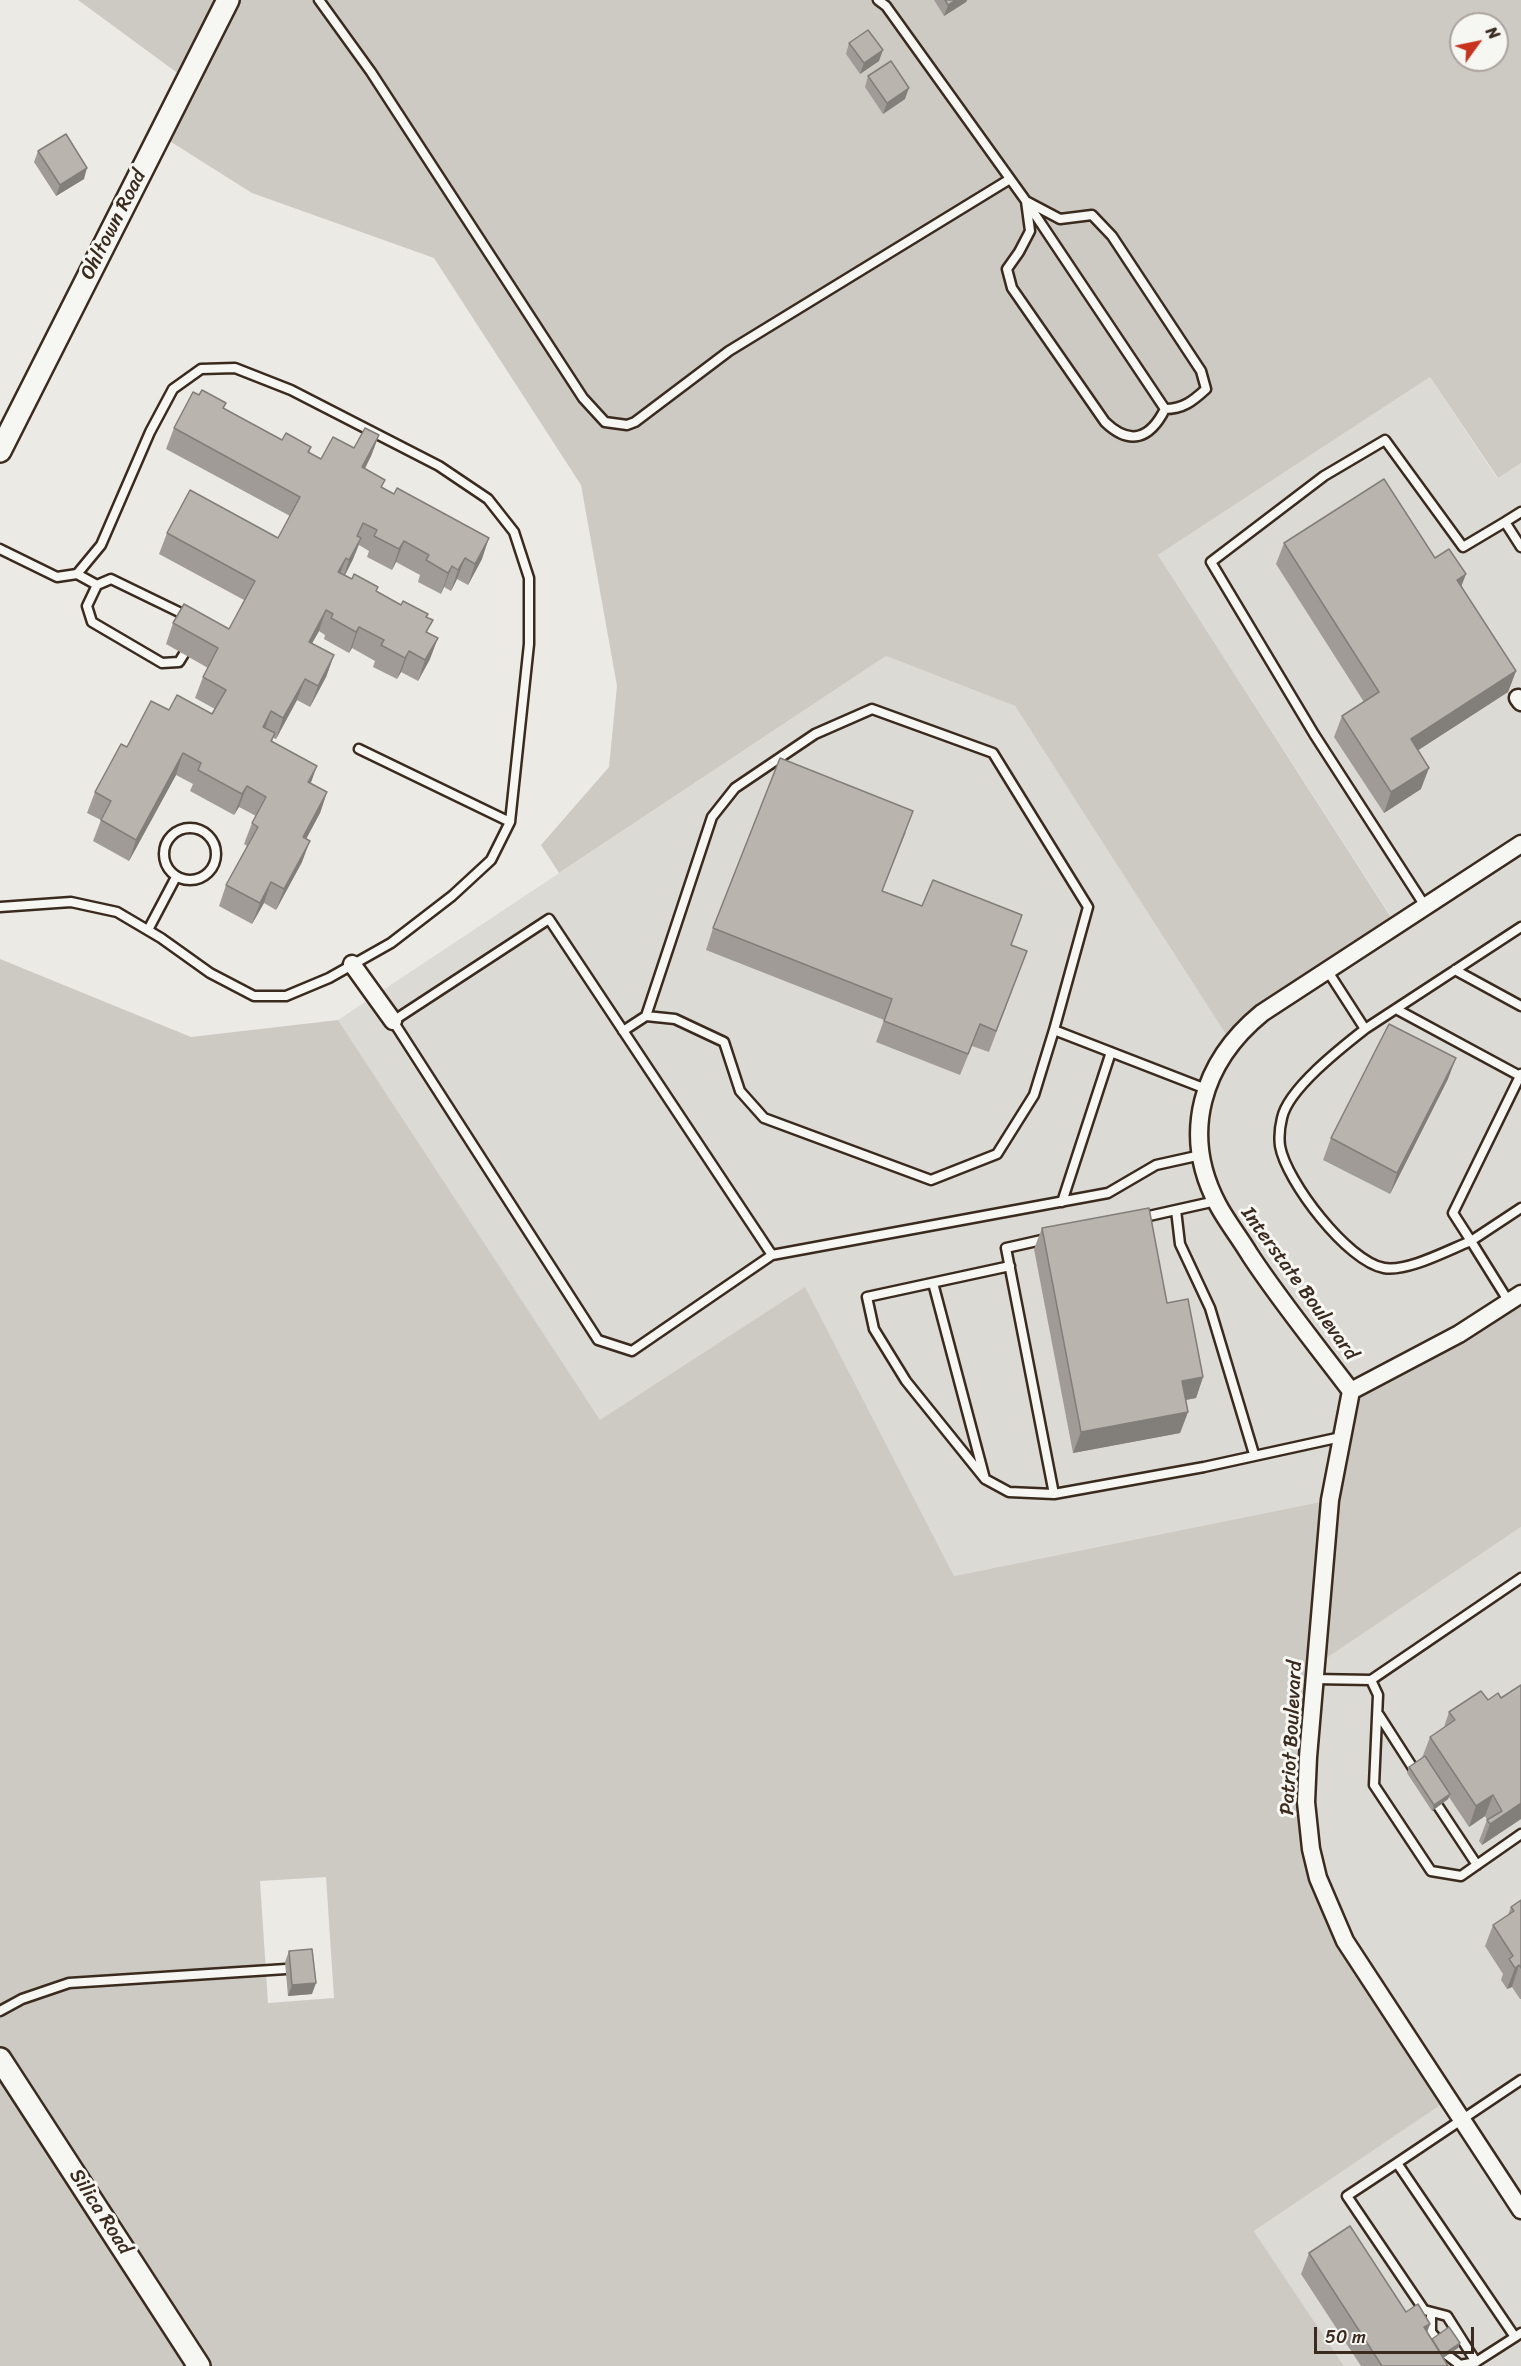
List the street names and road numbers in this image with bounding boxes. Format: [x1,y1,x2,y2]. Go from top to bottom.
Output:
street label: Ohltown Road [76,166,152,284]
street label: Interstate Boulevard [1235,1203,1363,1365]
street label: Patriot Boulevard [1276,1660,1308,1816]
street label: Silica Road [63,2165,137,2259]

